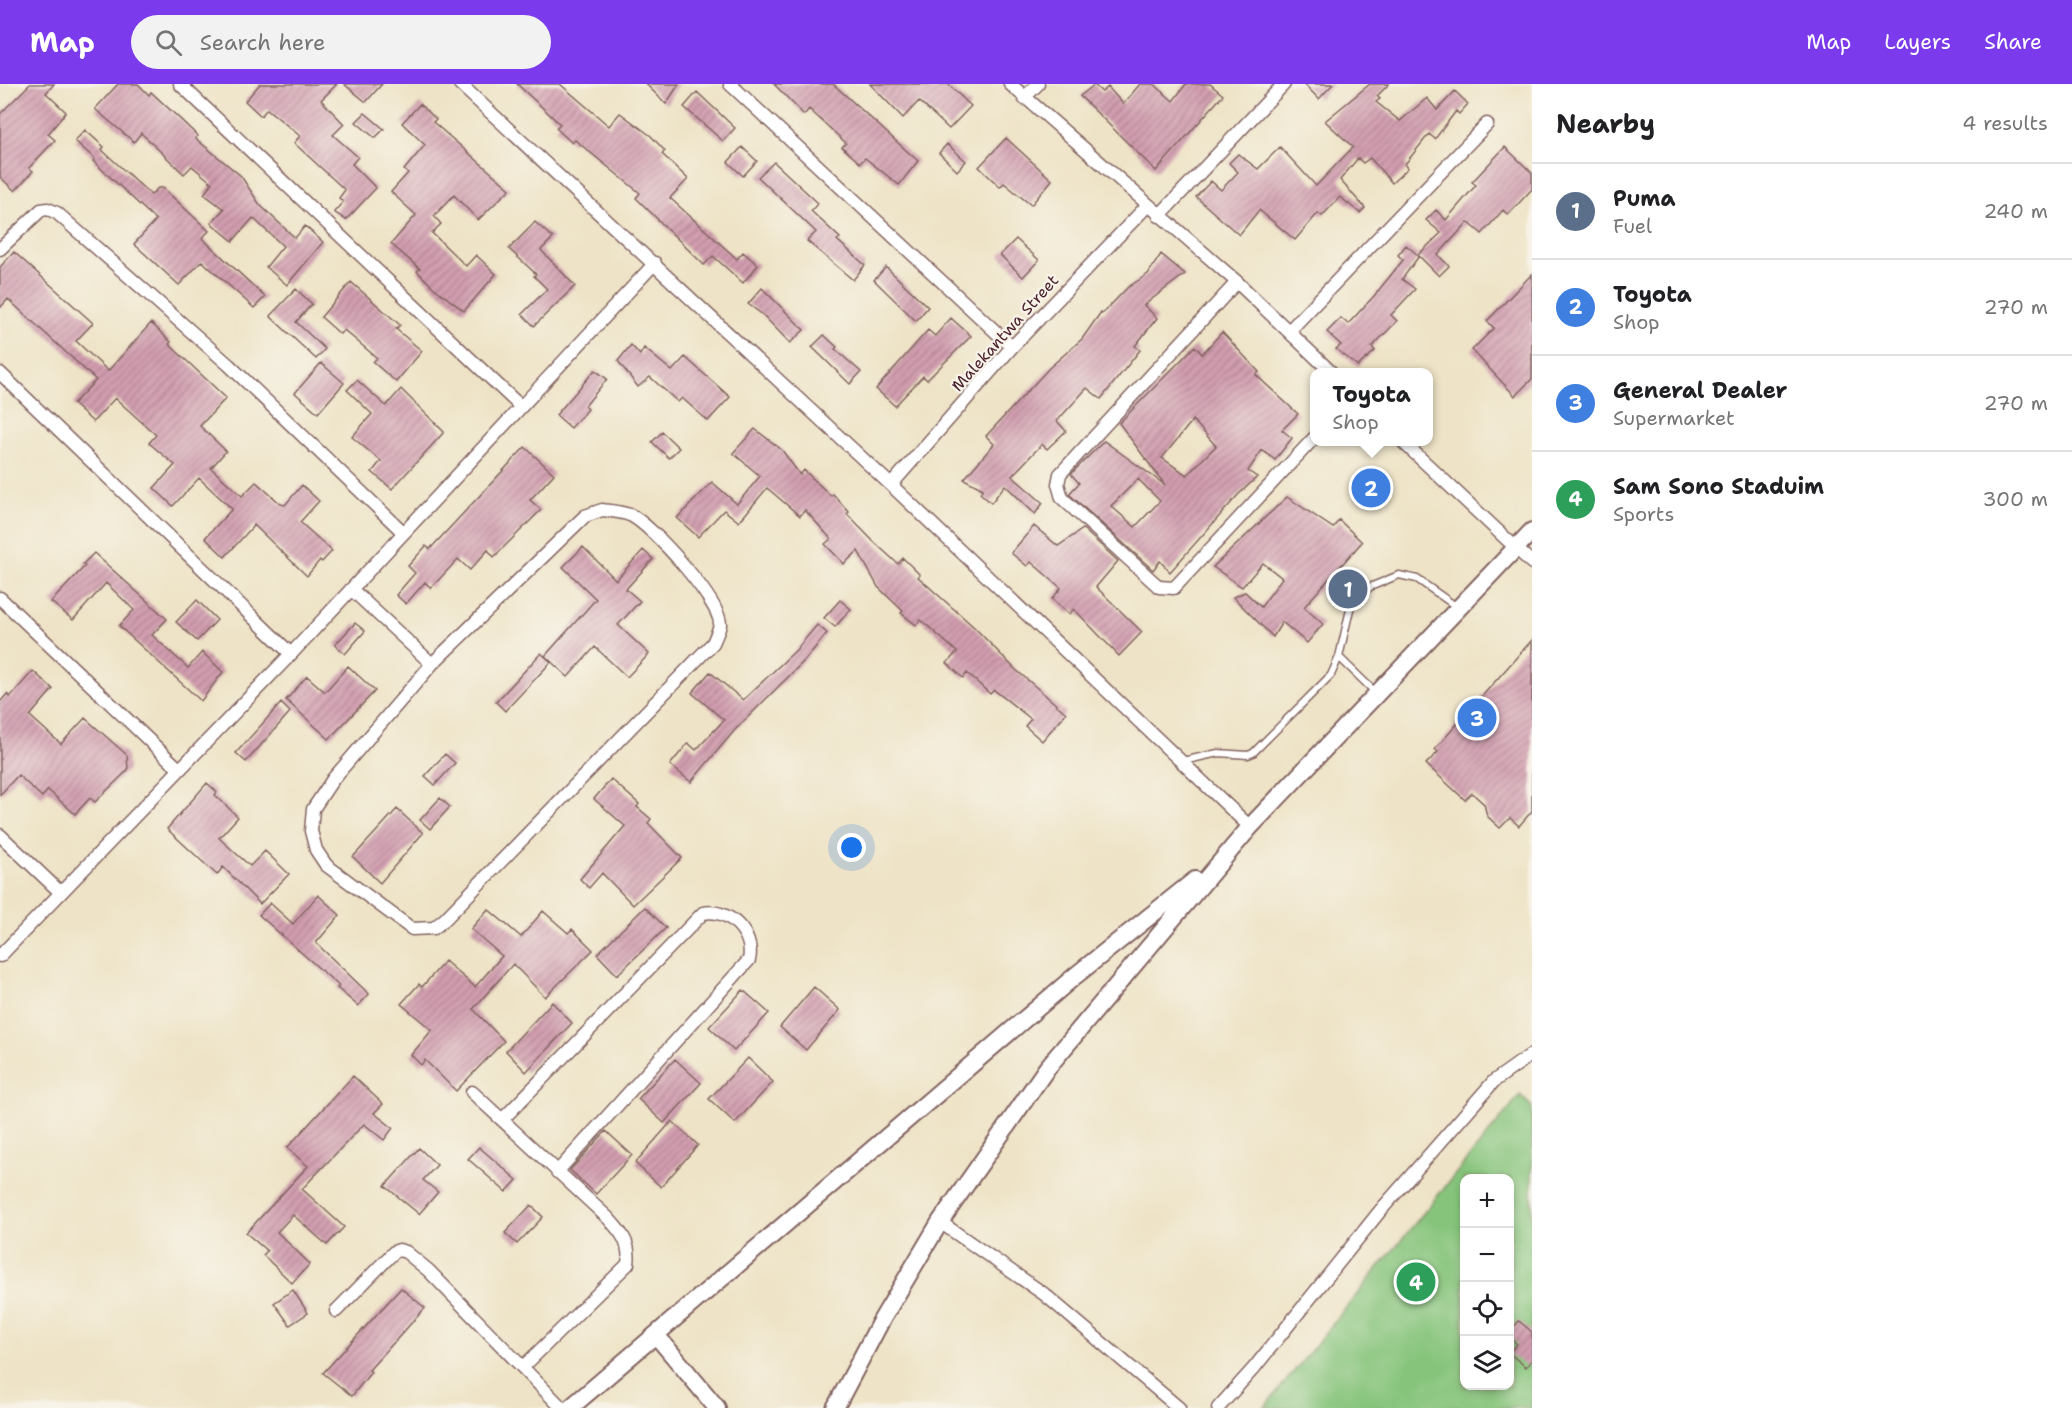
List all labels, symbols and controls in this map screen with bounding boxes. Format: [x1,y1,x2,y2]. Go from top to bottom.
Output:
search box [131,15,551,69]
text: Map [30,23,95,61]
icon: search [152,26,185,59]
text: Search here [200,28,325,57]
text: Map [1806,28,1851,56]
text: Layers [1884,28,1951,56]
text: Share [1984,28,2042,56]
text: Nearby [1556,106,1655,141]
text: 4 results [1962,110,2048,136]
text: Puma [1613,184,1675,213]
text: 1 [1571,198,1580,224]
text: 240 m [1983,198,2048,224]
text: Fuel [1613,213,1652,239]
street label: Malekantwa Street [947,270,1063,396]
text: Toyota [1613,280,1692,309]
text: 2 [1569,294,1583,320]
text: 270 m [1984,294,2048,320]
text: Shop [1613,309,1660,335]
popup [1310,368,1433,446]
text: General Dealer [1613,376,1787,405]
text: Toyota [1332,380,1411,409]
text: 3 [1569,390,1583,416]
text: 270 m [1984,390,2048,416]
text: Supermarket [1613,405,1735,431]
text: Shop [1332,409,1379,435]
pin: 2 [1352,466,1390,510]
text: Sam Sono Staduim [1613,472,1824,501]
text: 4 [1569,486,1583,512]
text: 300 m [1982,486,2048,512]
text: Sports [1613,501,1674,527]
pin: 1 [1328,566,1368,612]
pin: 3 [1458,696,1496,740]
your location [837,833,866,862]
map controls [1460,1174,1514,1390]
button: + [1460,1174,1514,1228]
button: − [1460,1228,1514,1282]
pin: 4 [1396,1260,1436,1304]
button: locate [1460,1282,1514,1336]
button: layers [1460,1336,1514,1390]

